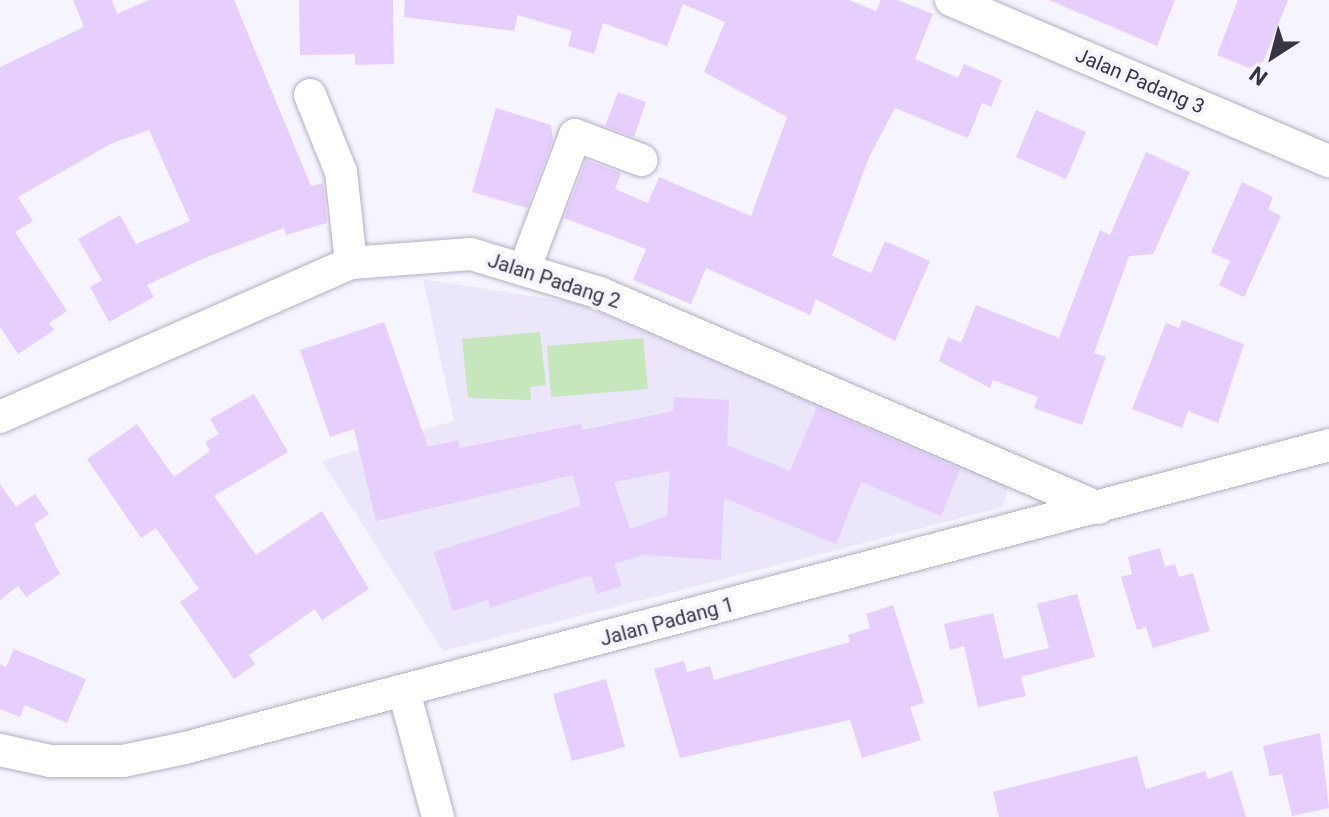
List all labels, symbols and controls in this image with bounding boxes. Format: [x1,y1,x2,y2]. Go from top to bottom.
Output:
north arrow [1233,16,1313,96]
street label: Jalan Padang 3 [1072,43,1208,119]
text: N [1245,61,1272,90]
street label: Jalan Padang 2 [485,248,623,314]
street label: Jalan Padang 1 [597,593,737,651]

